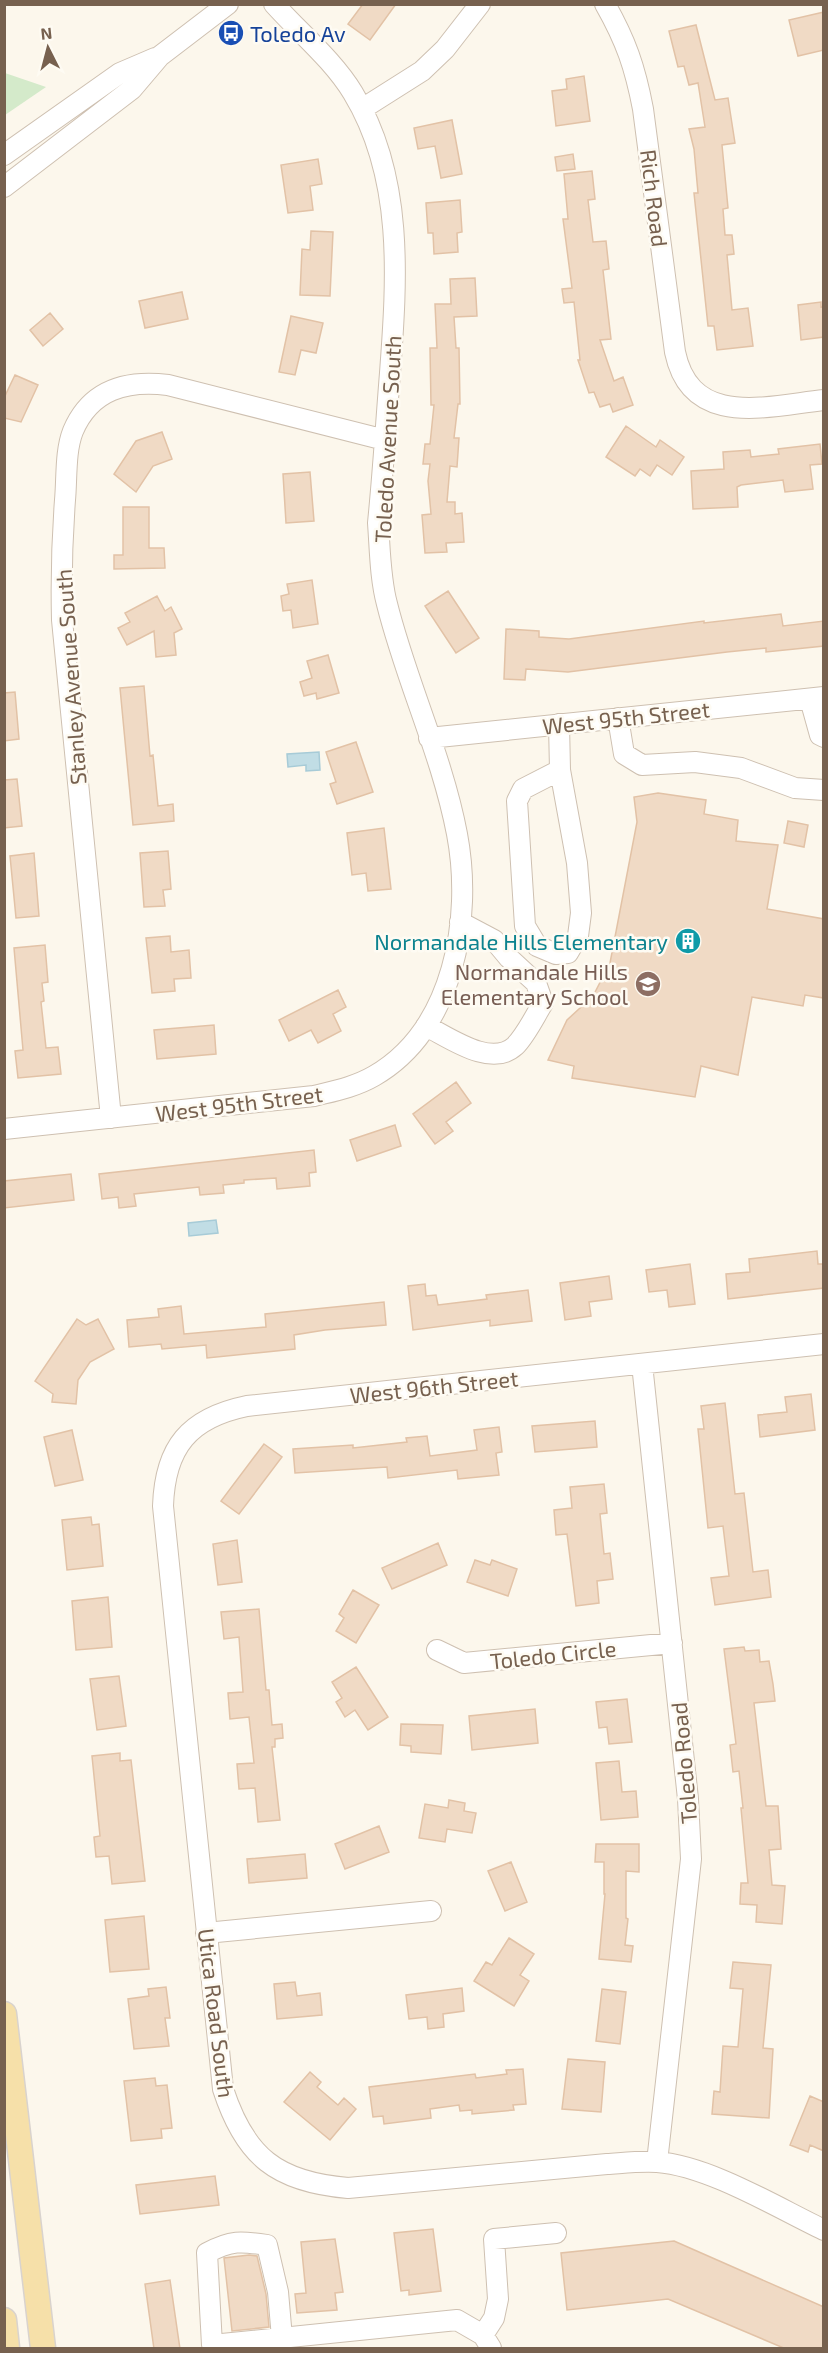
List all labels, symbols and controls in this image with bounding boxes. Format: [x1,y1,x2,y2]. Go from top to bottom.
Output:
north arrow [18,18,78,78]
bus stop icon: Toledo Av [216,18,246,48]
place label: Toledo Av [250,20,346,46]
text: N [40,23,53,43]
street label: Rich Road [636,148,674,248]
street label: Toledo Avenue South [369,335,405,543]
street label: Stanley Avenue South [49,568,91,786]
street label: West 95th Street [541,695,711,739]
building icon: Normandale Hills Elementary [673,926,703,956]
place label: Normandale Hills Elementary [374,928,668,954]
place label: Normandale Hills Elementary School [441,958,628,1009]
school or university icon: Normandale Hills Elementary School [633,969,663,999]
street label: West 95th Street [154,1080,324,1126]
street label: West 96th Street [349,1364,519,1408]
street label: Toledo Circle [489,1634,617,1674]
street label: Toledo Road [665,1701,701,1825]
street label: Utica Road South [194,1927,240,2099]

